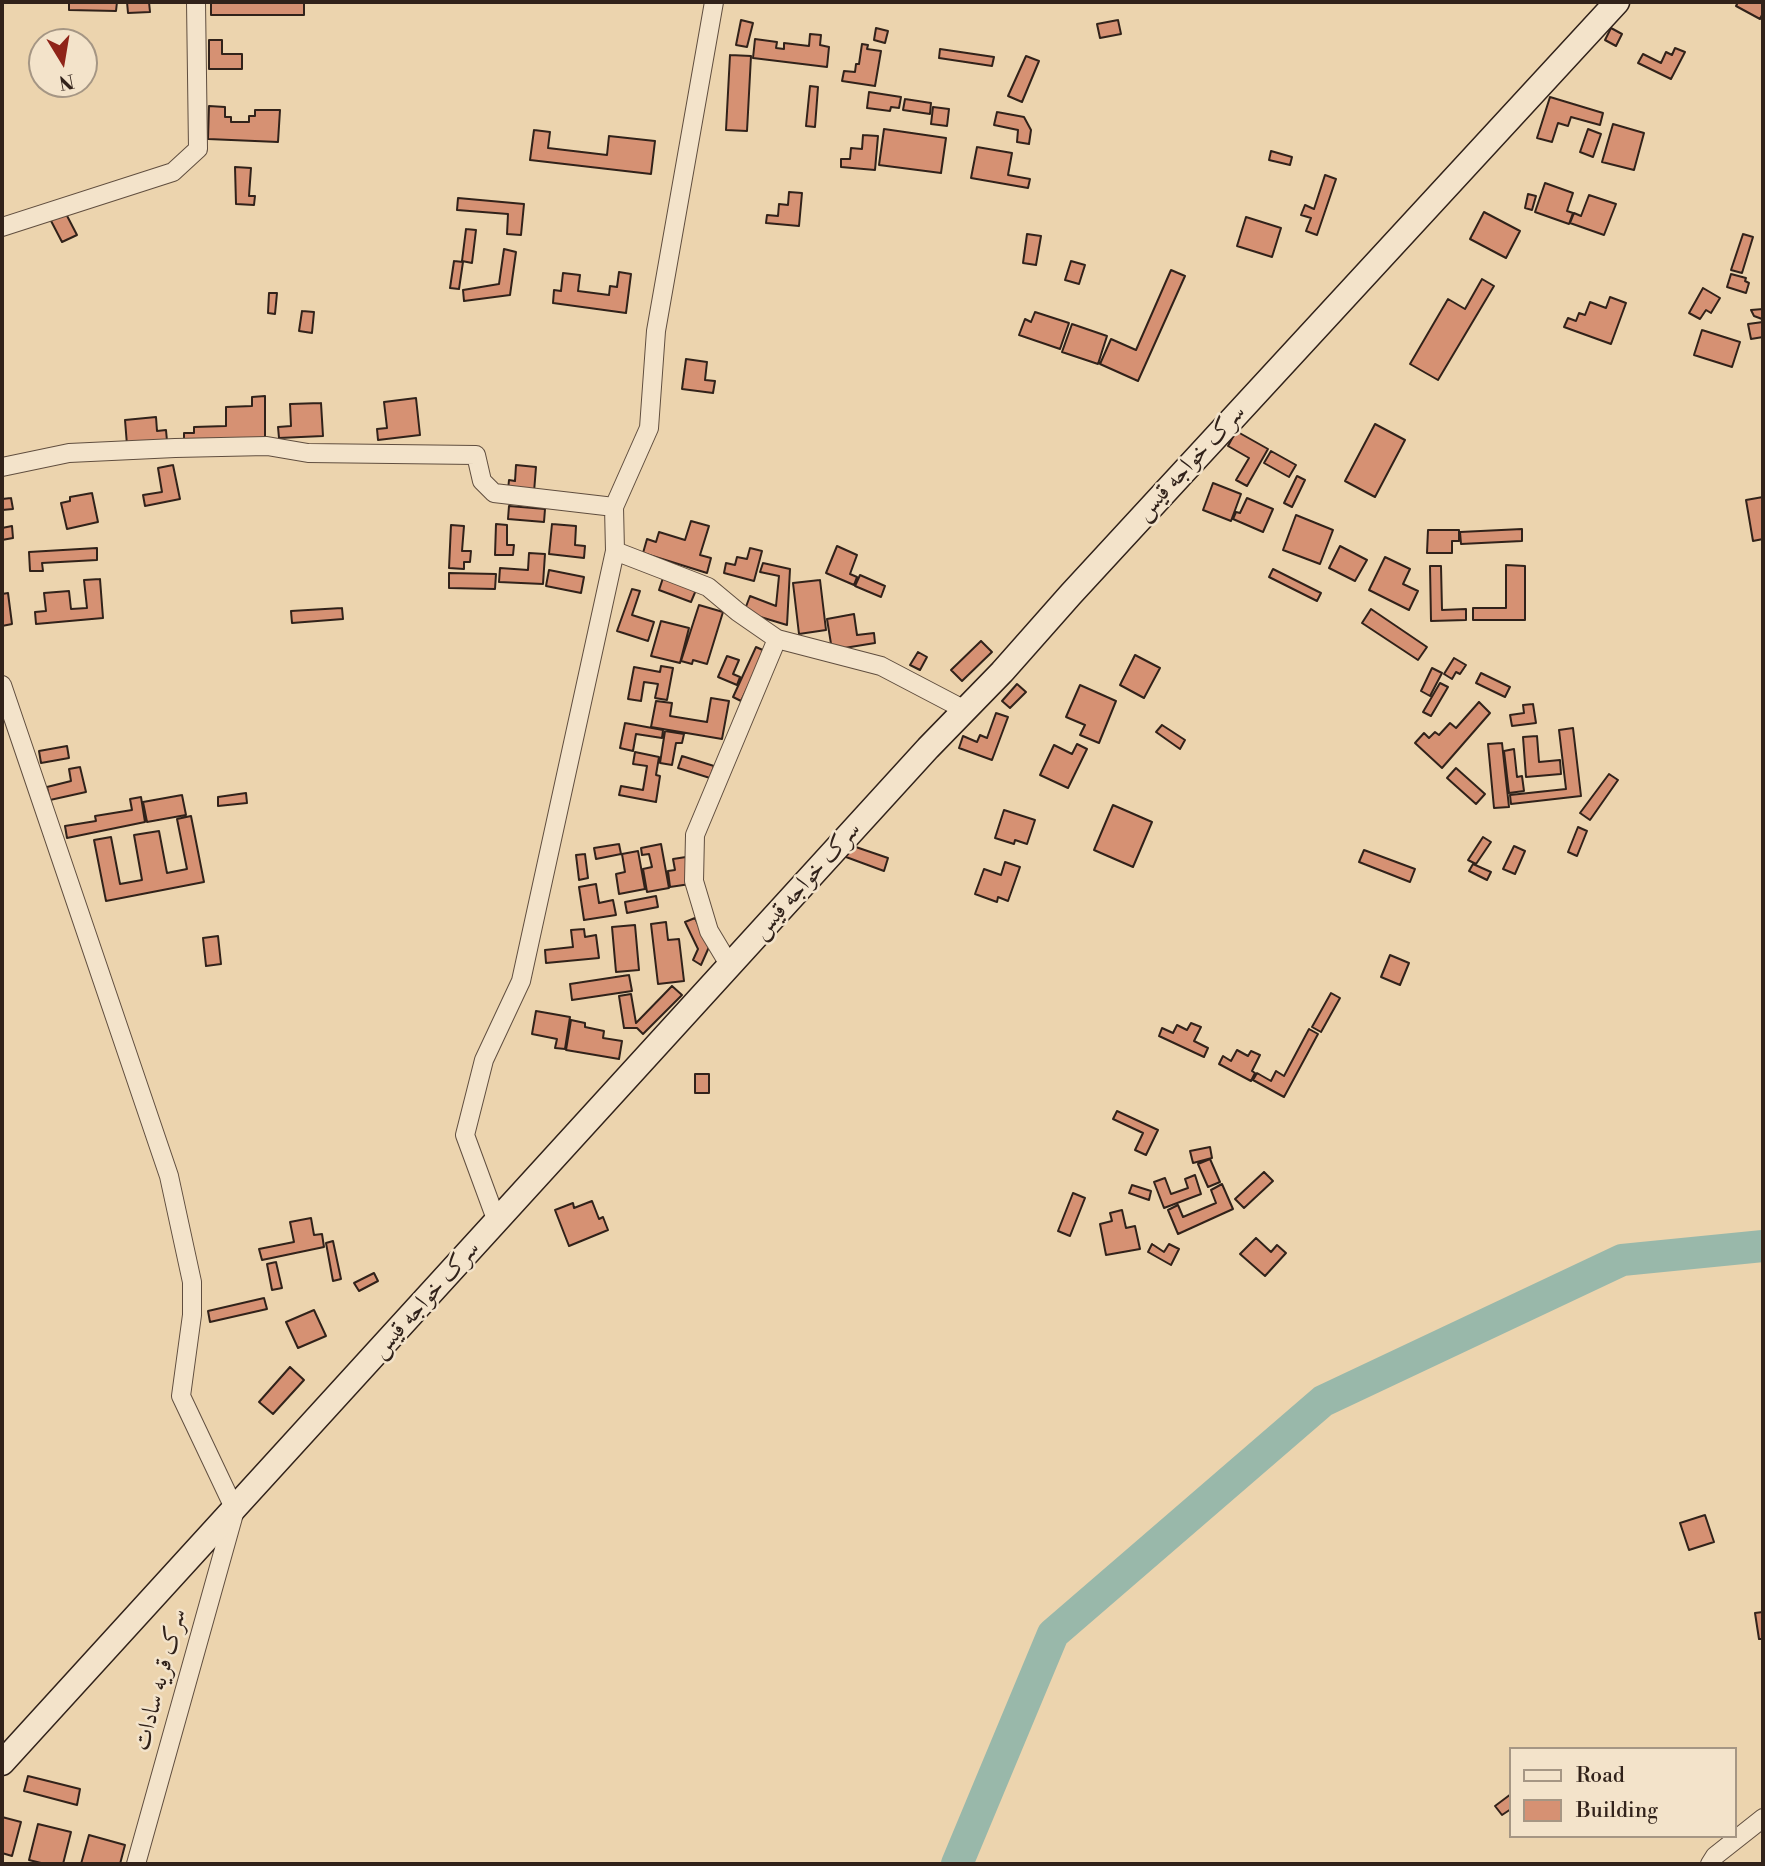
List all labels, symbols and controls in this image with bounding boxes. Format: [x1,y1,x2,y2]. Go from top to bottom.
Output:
north arrow [28,28,98,98]
text: N [57,68,76,95]
street label: سرک خواجه قیس [1130,399,1252,527]
street label: سرک خواجه قیس [747,816,867,946]
street label: سرک خواجه قیس [366,1235,486,1365]
street label: سرک قریه سادات [128,1606,194,1754]
legend [1510,1747,1737,1838]
text: Road [1576,1763,1625,1789]
text: Building [1576,1798,1658,1824]

